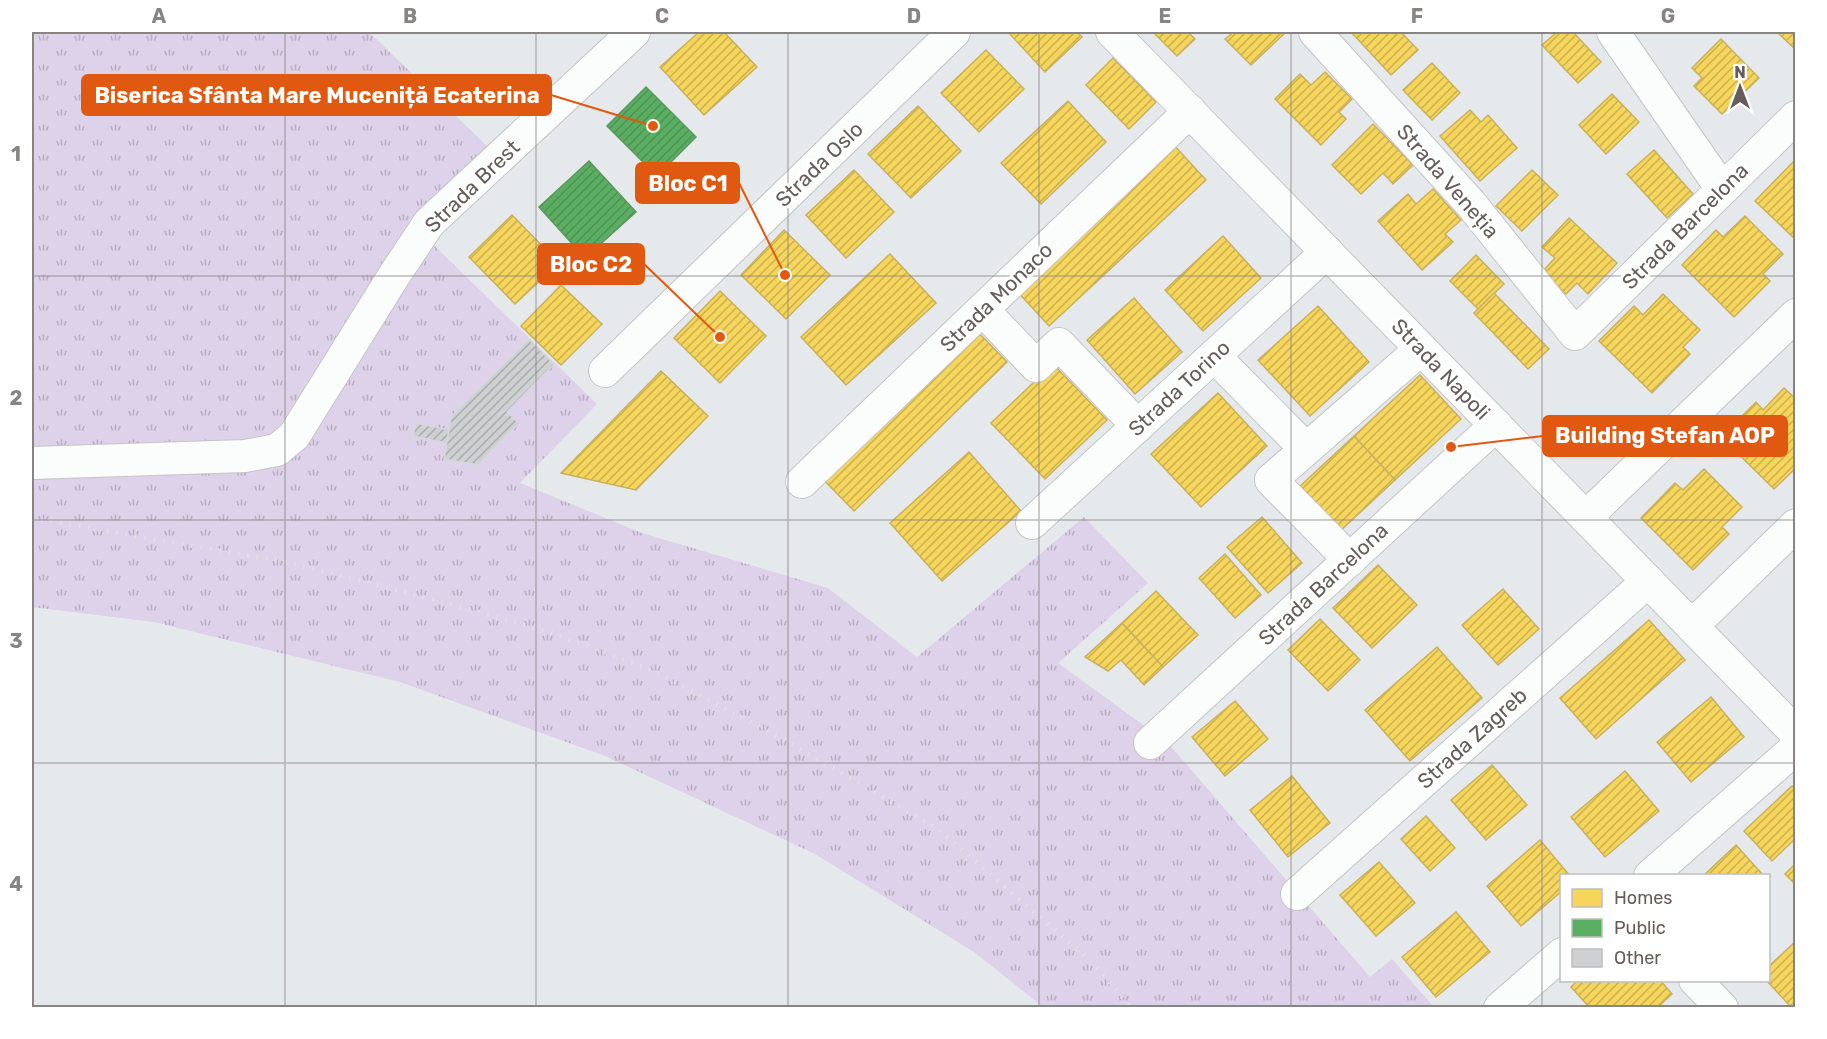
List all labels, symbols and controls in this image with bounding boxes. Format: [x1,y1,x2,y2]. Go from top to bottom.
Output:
text: A [152,4,167,28]
text: B [403,4,417,28]
text: C [655,4,669,28]
text: D [907,4,921,28]
text: E [1159,4,1171,28]
text: F [1411,4,1423,28]
text: G [1661,4,1675,28]
north arrow [1710,57,1770,117]
text: N [1734,63,1746,82]
callout: Biserica Sfânta Mare Muceniță Ecaterina [82,75,551,115]
text: Biserica Sfânta Mare Muceniță Ecaterina [94,82,540,109]
street label: Strada Oslo [770,116,868,212]
street label: Strada Veneția [1392,119,1504,243]
street label: Strada Brest [419,135,525,237]
text: 1 [11,142,21,166]
street label: Strada Barcelona [1617,158,1753,294]
callout: Bloc C1 [636,163,739,203]
text: Bloc C1 [648,170,728,197]
street label: Strada Monaco [935,237,1057,357]
callout: Bloc C2 [538,244,644,284]
text: Bloc C2 [550,251,632,278]
street label: Strada Napoli [1387,313,1495,425]
street label: Strada Torino [1123,335,1235,441]
text: 2 [10,386,23,410]
callout: Building Stefan AOP [1543,416,1787,456]
text: Building Stefan AOP [1555,422,1775,449]
street label: Strada Barcelona [1253,518,1393,650]
text: 3 [9,629,23,653]
street label: Strada Zagreb [1412,682,1532,794]
text: 4 [9,872,23,896]
legend [1560,874,1770,982]
text: Homes [1614,887,1672,909]
text: Public [1614,917,1666,939]
text: Other [1614,947,1661,969]

